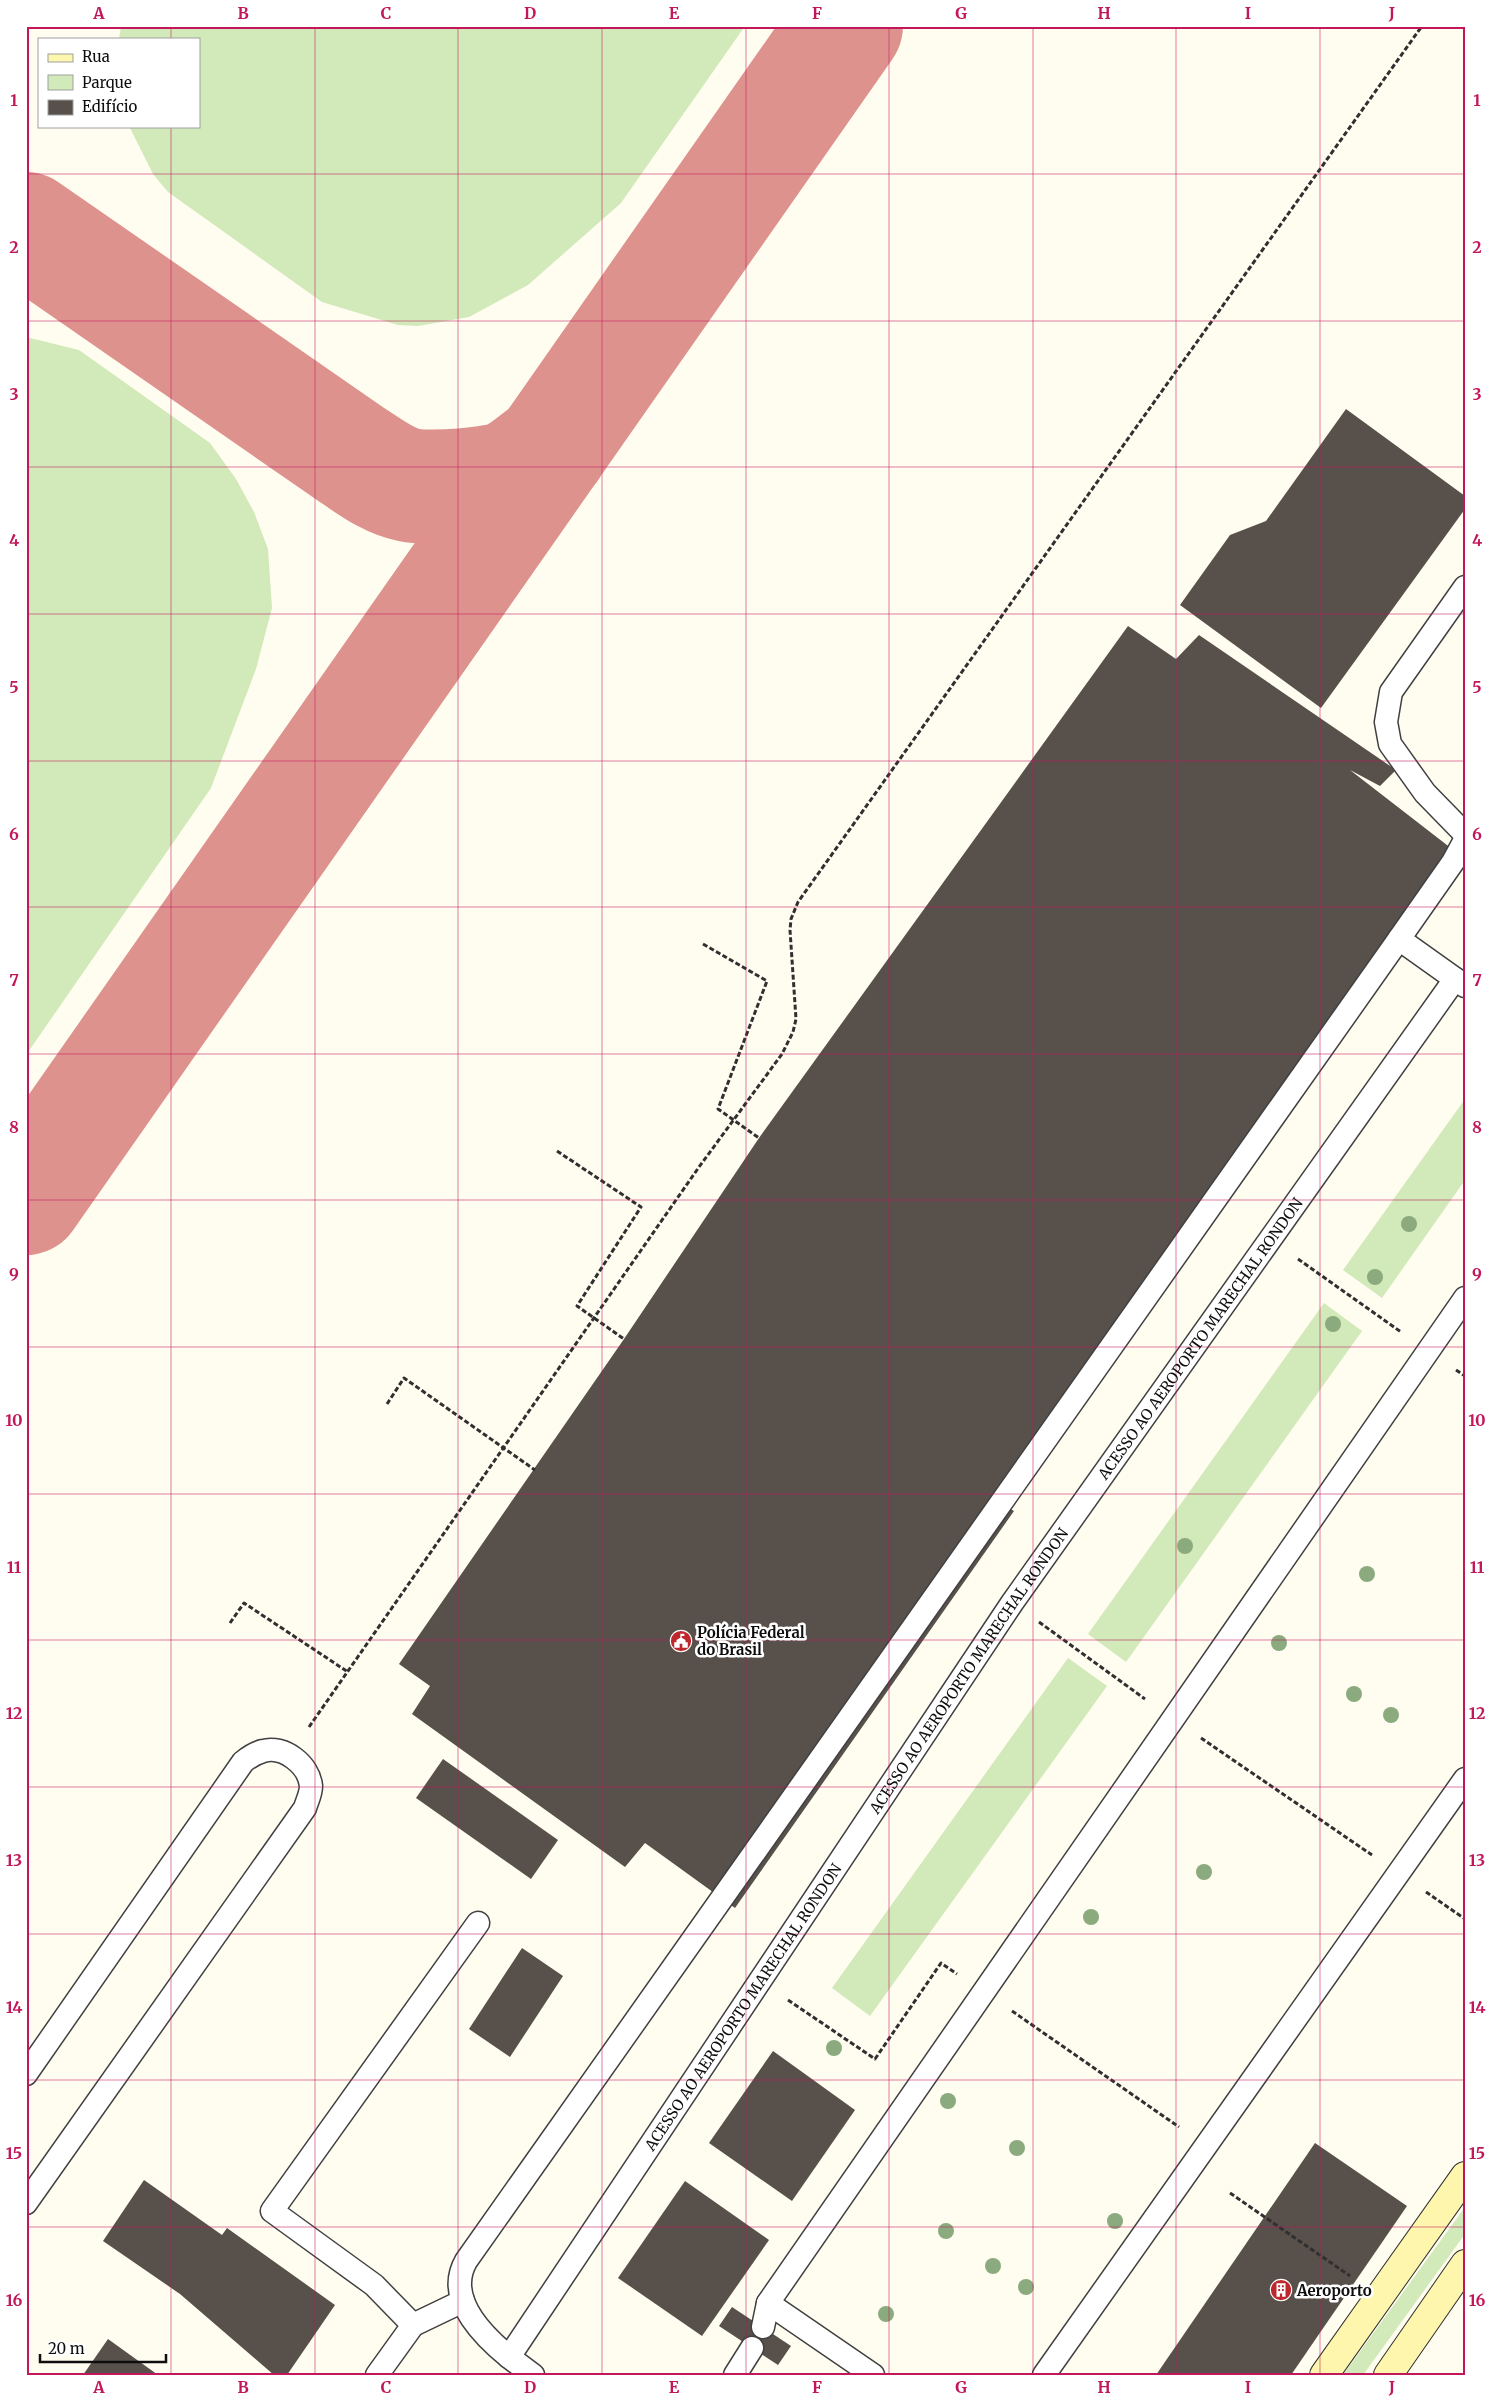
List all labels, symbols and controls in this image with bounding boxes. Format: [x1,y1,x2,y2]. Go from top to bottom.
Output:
text: A [92,3,105,23]
text: B [237,3,249,23]
text: C [381,3,391,23]
text: D [524,3,536,23]
text: E [669,3,680,23]
text: F [812,3,822,23]
text: G [955,3,967,23]
text: H [1097,3,1111,23]
text: I [1245,3,1251,23]
text: J [1388,3,1395,23]
legend [38,38,200,128]
text: Rua [82,47,110,66]
text: Parque [82,73,132,92]
text: 1 [10,90,18,110]
text: 1 [1473,90,1481,110]
text: Edifício [82,97,138,116]
text: 2 [9,237,19,257]
text: 2 [1472,237,1482,257]
text: 3 [9,384,19,404]
text: 3 [1472,384,1482,404]
text: 4 [9,530,19,550]
text: 4 [1472,530,1482,550]
text: 5 [9,677,19,697]
text: 5 [1472,677,1482,697]
text: 6 [9,824,19,844]
text: 6 [1472,824,1482,844]
text: 7 [9,970,19,990]
text: 7 [1472,970,1482,990]
text: 8 [9,1117,19,1137]
text: 8 [1472,1117,1482,1137]
street label: ACESSO AO AEROPORTO MARECHAL RONDON [1093,1193,1307,1484]
text: 9 [9,1264,19,1284]
text: 9 [1472,1264,1482,1284]
text: 10 [5,1410,23,1430]
text: 10 [1468,1410,1486,1430]
street label: ACESSO AO AEROPORTO MARECHAL RONDON [864,1524,1072,1818]
text: 11 [7,1557,22,1577]
text: 11 [1470,1557,1485,1577]
place label: Polícia Federal do Brasil [697,1623,805,1659]
public building icon: Polícia Federal do Brasil [669,1629,693,1653]
text: 12 [6,1703,22,1723]
text: 12 [1469,1703,1485,1723]
text: 13 [6,1850,22,1870]
text: 13 [1469,1850,1485,1870]
street label: ACESSO AO AEROPORTO MARECHAL RONDON [640,1859,845,2155]
text: 14 [6,1997,22,2017]
text: 14 [1469,1997,1485,2017]
text: 15 [6,2143,22,2163]
text: 15 [1469,2143,1485,2163]
building icon: Aeroporto [1269,2278,1293,2302]
place label: Aeroporto [1296,2281,1372,2300]
text: 16 [6,2290,22,2310]
text: 16 [1469,2290,1485,2310]
scale bar [40,2331,166,2363]
text: 20 m [48,2339,85,2358]
text: A [92,2377,105,2397]
text: B [237,2377,249,2397]
text: C [381,2377,391,2397]
text: D [524,2377,536,2397]
text: E [669,2377,680,2397]
text: F [812,2377,822,2397]
text: G [955,2377,967,2397]
text: H [1097,2377,1111,2397]
text: I [1245,2377,1251,2397]
text: J [1388,2377,1395,2397]

